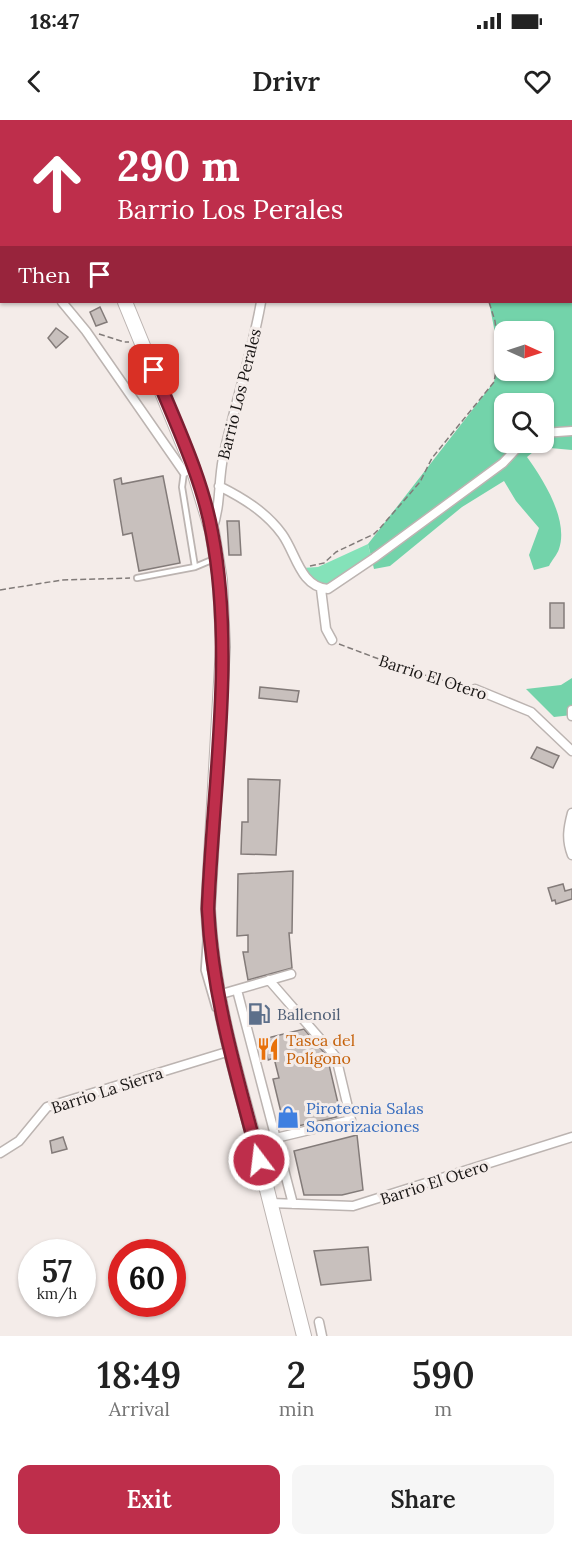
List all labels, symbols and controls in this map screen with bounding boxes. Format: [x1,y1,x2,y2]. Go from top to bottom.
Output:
text: 18:47 [30,7,79,35]
text: Drivr [252,64,320,98]
icon: back [18,65,51,98]
icon: heart [521,65,554,98]
text: 290 m [117,139,240,193]
icon: ahead [18,144,96,222]
text: Barrio Los Perales [117,192,343,226]
icon: arrive [83,258,116,291]
text: Then [18,261,71,289]
north arrow [494,321,554,381]
map controls [494,321,554,453]
street label: Barrio Los Perales [213,327,265,461]
pin [128,344,179,395]
icon: arrive [137,353,170,386]
button: search [494,393,554,453]
street label: Barrio El Otero [376,650,490,704]
fuel station icon: Ballenoil [246,1001,272,1027]
place label: Ballenoil [277,1004,341,1024]
place label: Tasca del Polígono [286,1030,355,1068]
restaurant icon: Tasca del Polígono [255,1036,281,1062]
street label: Barrio La Sierra [49,1063,165,1117]
place label: Pirotecnia Salas Sonorizaciones [306,1098,424,1136]
shop icon: Pirotecnia Salas Sonorizaciones [275,1104,301,1130]
position arrow [227,1128,291,1192]
street label: Barrio El Otero [377,1155,491,1209]
speed limit sign: 60 [108,1239,186,1317]
text: 57 [42,1252,72,1290]
text: km/h [37,1284,77,1303]
text: 18:49 [97,1352,181,1398]
text: 2 [287,1352,306,1398]
text: 590 [412,1352,475,1398]
text: Arrival [109,1396,170,1421]
text: min [279,1396,314,1421]
text: m [434,1396,452,1421]
button: Exit [18,1465,280,1534]
button: Share [292,1465,554,1534]

